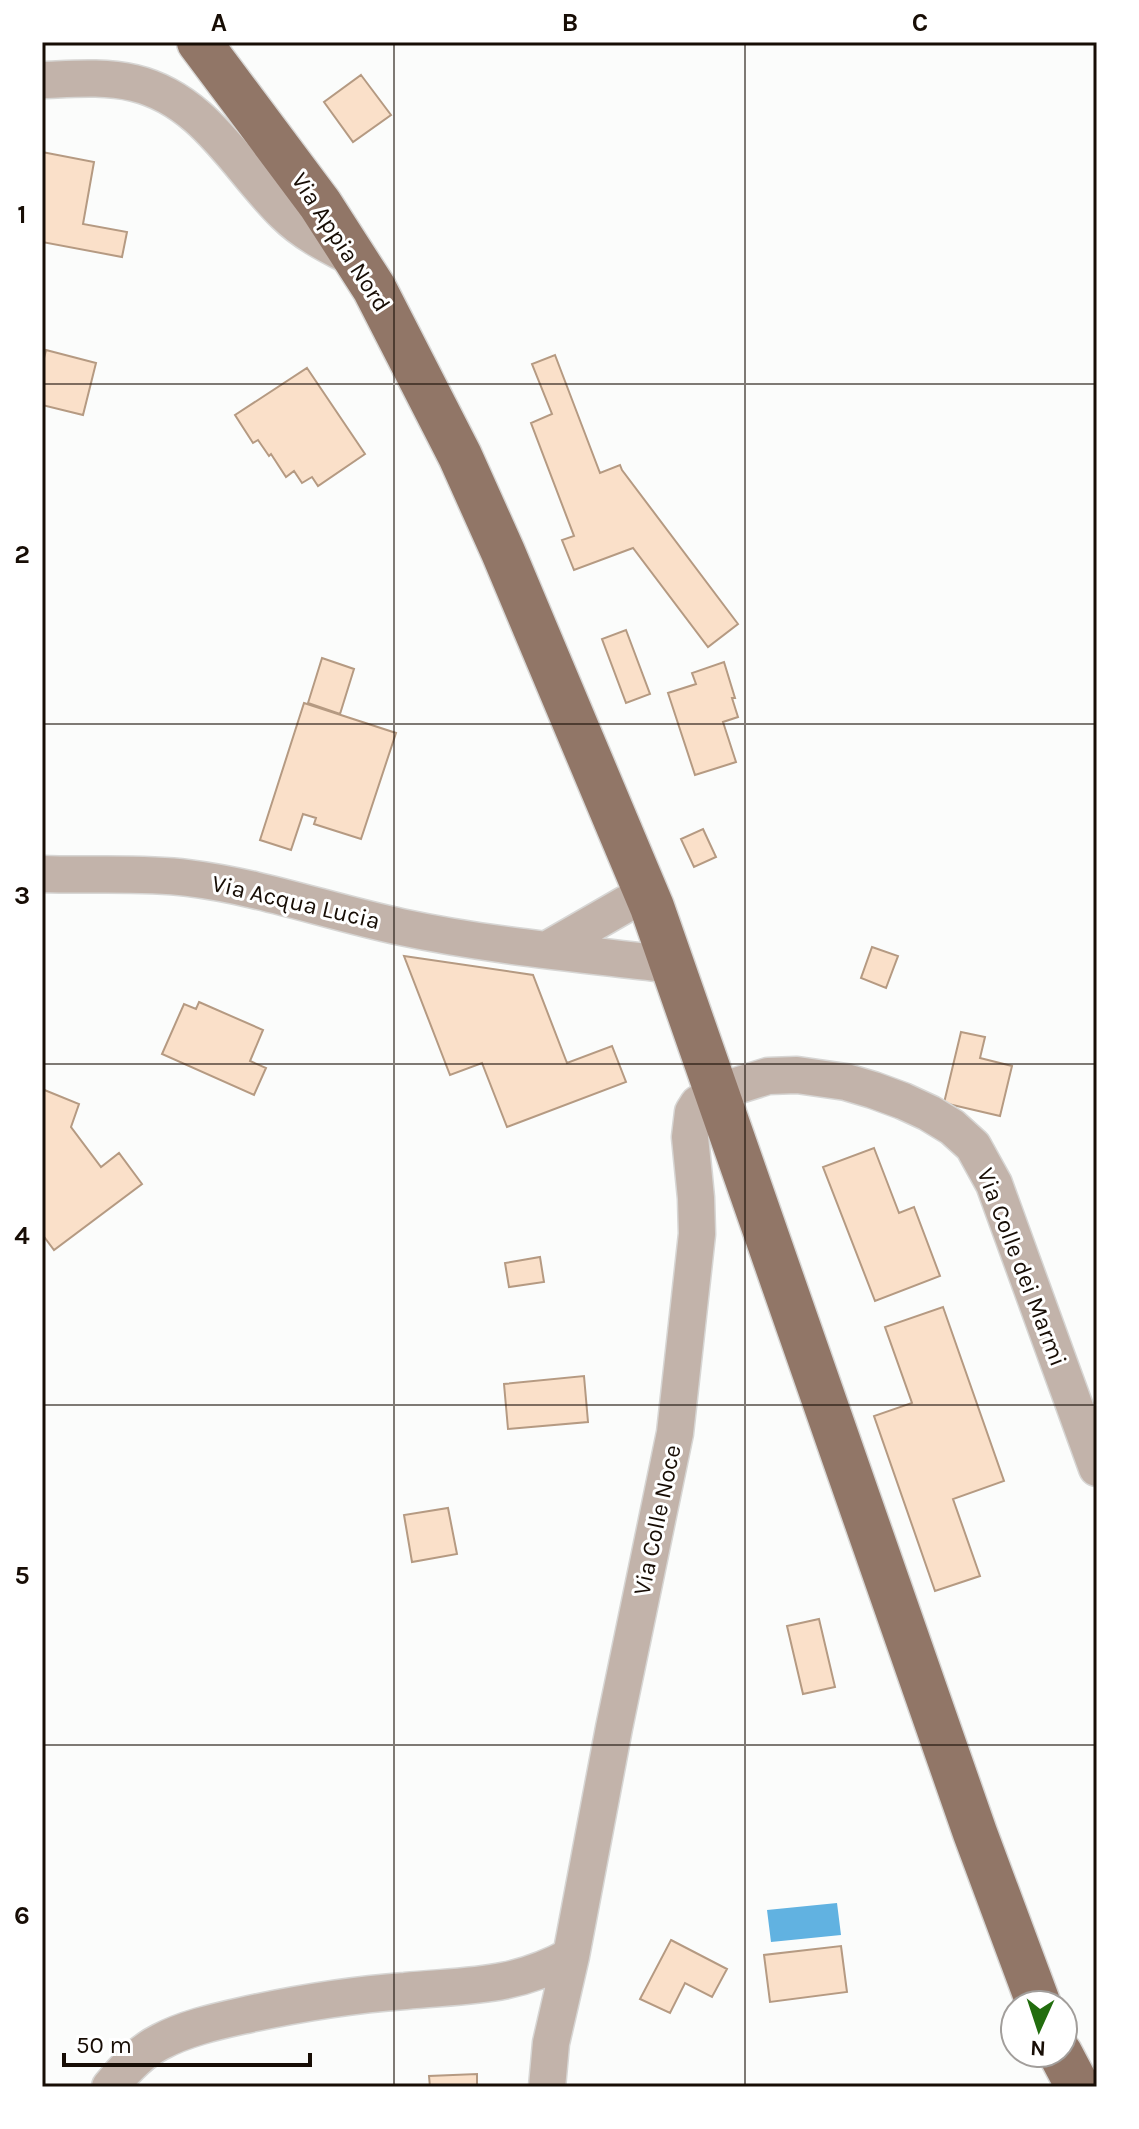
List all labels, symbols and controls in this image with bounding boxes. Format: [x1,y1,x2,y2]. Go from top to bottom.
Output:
text: A [211,7,227,38]
text: B [562,7,578,38]
text: C [912,7,928,38]
street label: Via Appia Nord [286,167,396,317]
text: 1 [17,199,27,230]
text: 2 [14,539,30,570]
street label: Via Acqua Lucia [209,869,383,935]
text: 3 [14,880,30,911]
street label: Via Colle dei Marmi [971,1164,1073,1370]
text: 4 [14,1220,30,1251]
street label: Via Colle Noce [627,1442,687,1598]
text: 5 [14,1560,30,1591]
text: 6 [14,1900,30,1931]
north arrow [999,1989,1079,2069]
scale bar [64,2017,310,2067]
text: 50 m [76,2031,132,2059]
text: N [1029,2035,1047,2061]

